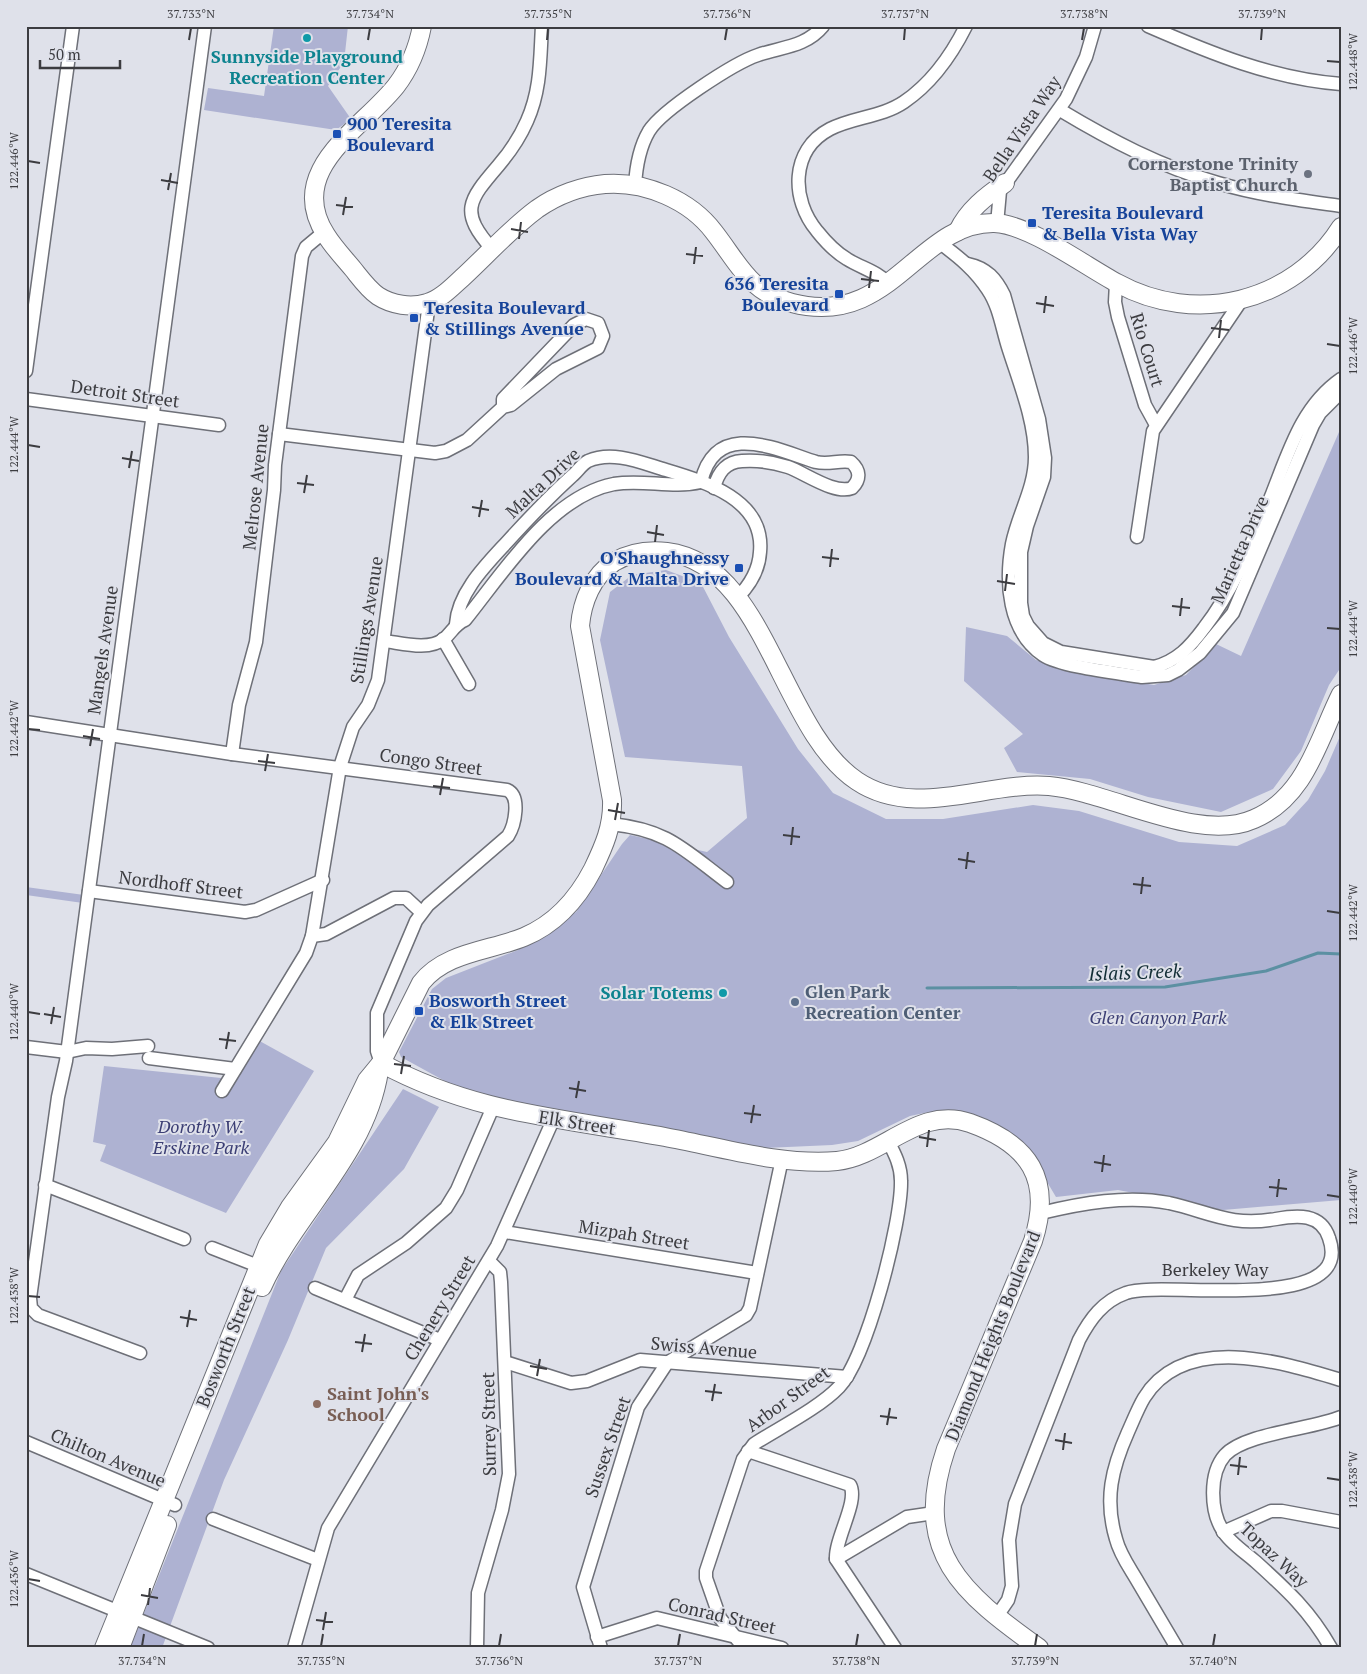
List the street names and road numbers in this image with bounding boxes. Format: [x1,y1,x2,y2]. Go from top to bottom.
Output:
street label: Bella Vista Way [977,70,1066,186]
street label: Rio Court [1125,310,1171,390]
street label: Detroit Street [69,373,182,413]
street label: Melrose Avenue [236,423,274,551]
street label: Malta Drive [500,442,585,523]
street label: Marietta Drive [1205,492,1274,607]
street label: Stillings Avenue [344,554,388,685]
street label: Mangels Avenue [81,584,123,716]
street label: Congo Street [378,742,484,780]
street label: Nordhoff Street [117,864,245,904]
street label: Elk Street [537,1104,618,1140]
street label: Mizpah Street [577,1213,692,1255]
street label: Diamond Heights Boulevard [939,1227,1045,1444]
street label: Chenery Street [398,1250,480,1365]
street label: Berkeley Way [1162,1257,1269,1281]
street label: Bosworth Street [190,1282,260,1411]
street label: Swiss Avenue [650,1330,758,1364]
street label: Arbor Street [741,1359,834,1437]
street label: Surrey Street [475,1371,501,1476]
street label: Sussex Street [578,1392,636,1501]
street label: Chilton Avenue [47,1422,170,1492]
street label: Topaz Way [1235,1516,1315,1593]
street label: Conrad Street [666,1591,779,1639]

